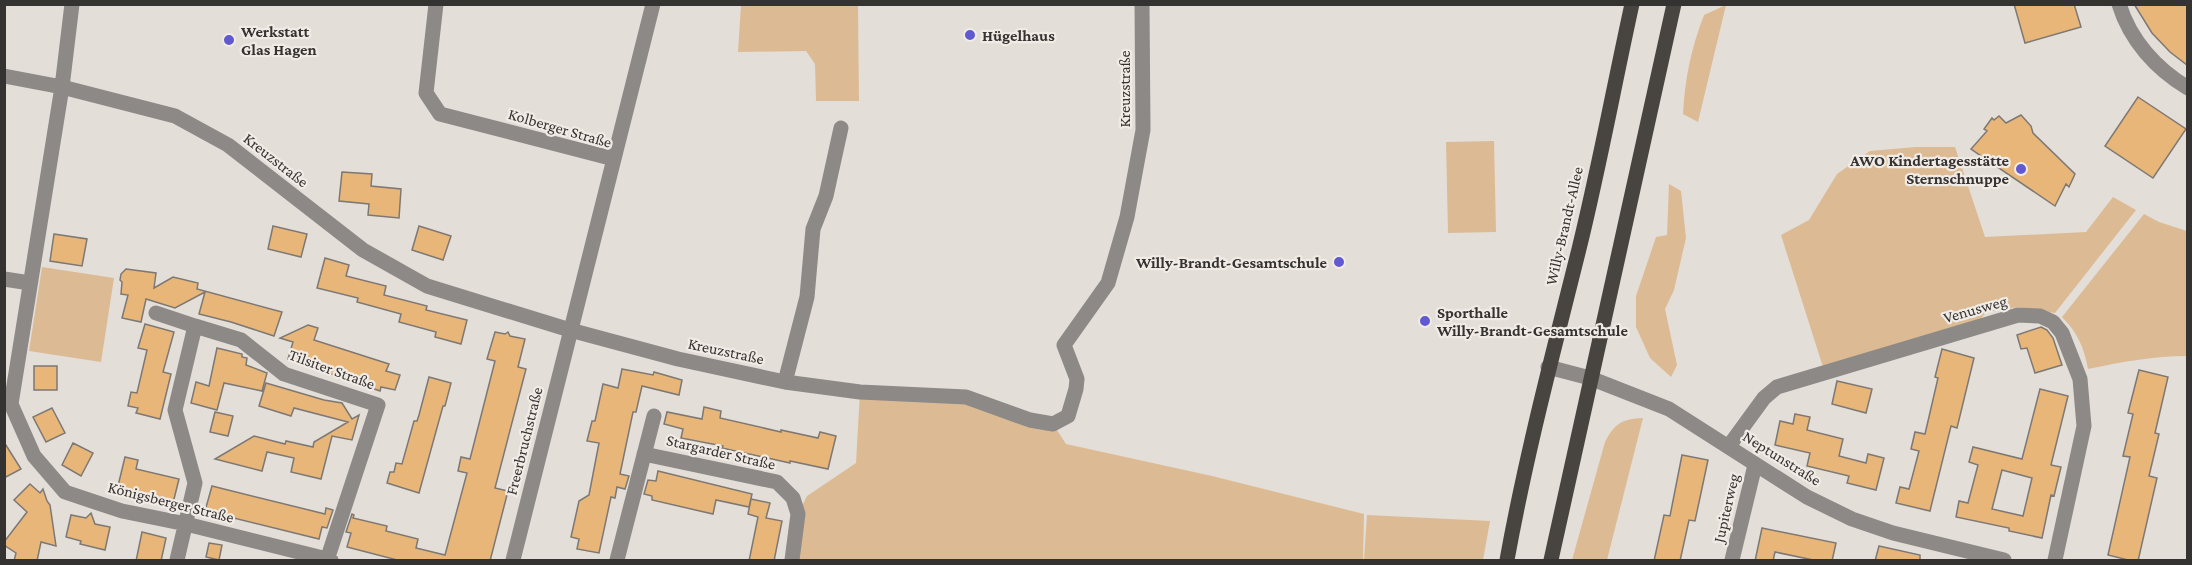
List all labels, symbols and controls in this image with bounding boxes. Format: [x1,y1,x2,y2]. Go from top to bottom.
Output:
place label: Werkstatt Glas Hagen [240,23,317,58]
place label: Hügelhaus [982,27,1055,44]
marker: Hügelhaus [963,28,977,42]
marker: Werkstatt Glas Hagen [222,33,236,47]
street label: Kreuzstraße [1116,50,1133,128]
street label: Kolberger Straße [506,105,614,152]
street label: Kreuzstraße [240,130,312,190]
place label: AWO Kindertagesstätte Sternschnuppe [1849,152,2010,187]
marker: AWO Kindertagesstätte Sternschnuppe [2014,162,2028,176]
street label: Willy-Brandt-Allee [1542,165,1587,287]
place label: Willy-Brandt-Gesamtschule [1135,254,1328,271]
marker: Willy-Brandt-Gesamtschule [1332,255,1346,269]
street label: Venusweg [1941,292,2009,327]
place label: Sporthalle Willy-Brandt-Gesamtschule [1436,304,1629,339]
marker: Sporthalle Willy-Brandt-Gesamtschule [1418,314,1432,328]
street label: Kreuzstraße [687,335,765,367]
street label: Tilsiter Straße [287,346,377,392]
street label: Freerbruchstraße [502,385,546,497]
street label: Neptunstraße [1739,427,1824,490]
street label: Stargarder Straße [665,431,777,474]
street label: Jupiterweg [1709,472,1743,546]
street label: Königsberger Straße [106,478,236,527]

